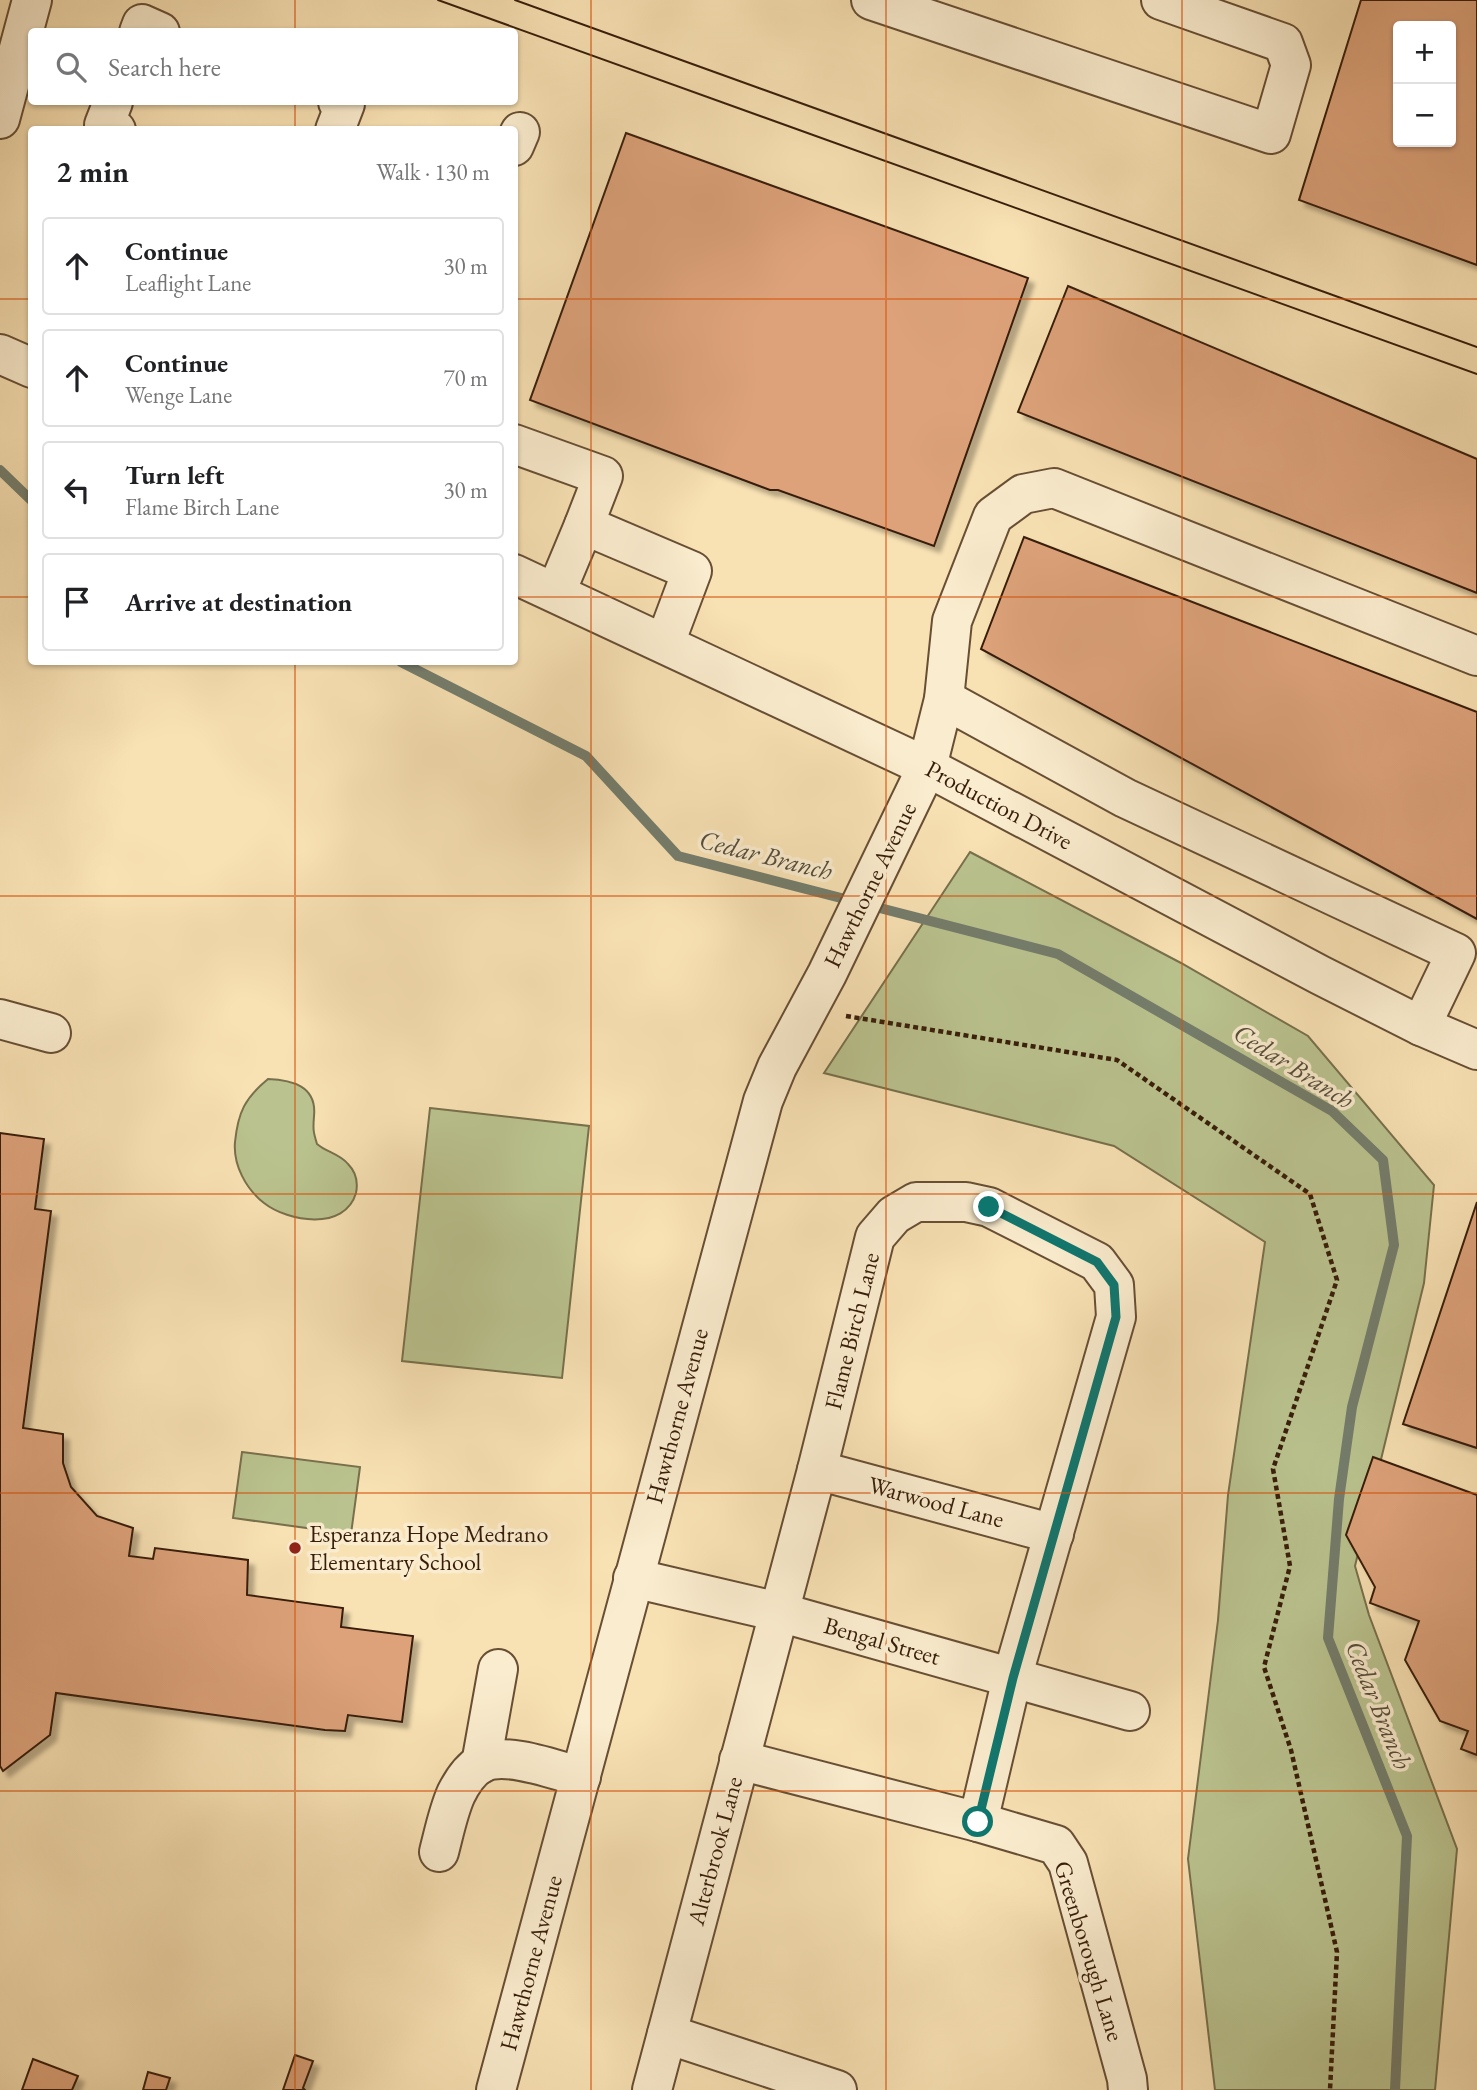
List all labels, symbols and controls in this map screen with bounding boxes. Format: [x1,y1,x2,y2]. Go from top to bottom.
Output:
map controls [1393,21,1456,147]
button: + [1393,21,1456,84]
search box [28,28,518,105]
icon: search [52,48,90,86]
text: Search here [108,50,221,84]
button: − [1393,84,1456,147]
text: 2 min [56,152,129,191]
text: Walk · 130 m [376,157,490,187]
text: Continue [125,234,228,268]
icon: ahead [58,247,96,285]
text: 30 m [443,251,488,281]
text: Leaflight Lane [125,268,251,298]
text: Continue [125,346,228,380]
icon: ahead [58,359,96,397]
text: 70 m [443,363,488,393]
text: Wenge Lane [125,380,232,410]
text: Turn left [125,458,224,492]
icon: left [58,471,96,509]
text: 30 m [443,475,488,505]
text: Flame Birch Lane [125,492,279,522]
icon: arrive [58,583,96,621]
text: Arrive at destination [125,585,352,619]
street label: Production Drive [921,753,1078,856]
street label: Hawthorne Avenue [816,797,923,973]
water label: Cedar Branch [696,822,836,888]
water label: Cedar Branch [1227,1016,1361,1117]
route end [973,1191,1004,1222]
street label: Flame Birch Lane [817,1249,886,1413]
street label: Hawthorne Avenue [638,1325,715,1507]
street label: Warwood Lane [865,1469,1007,1535]
place label: Esperanza Hope Medrano Elementary School [309,1518,548,1577]
marker: Esperanza Hope Medrano Elementary School [287,1540,303,1556]
street label: Bengal Street [820,1609,944,1672]
water label: Cedar Branch [1338,1636,1420,1775]
street label: Alterbrook Lane [680,1773,749,1930]
route start [962,1806,993,1837]
street label: Greenborough Lane [1047,1857,1132,2045]
street label: Hawthorne Avenue [492,1872,569,2054]

